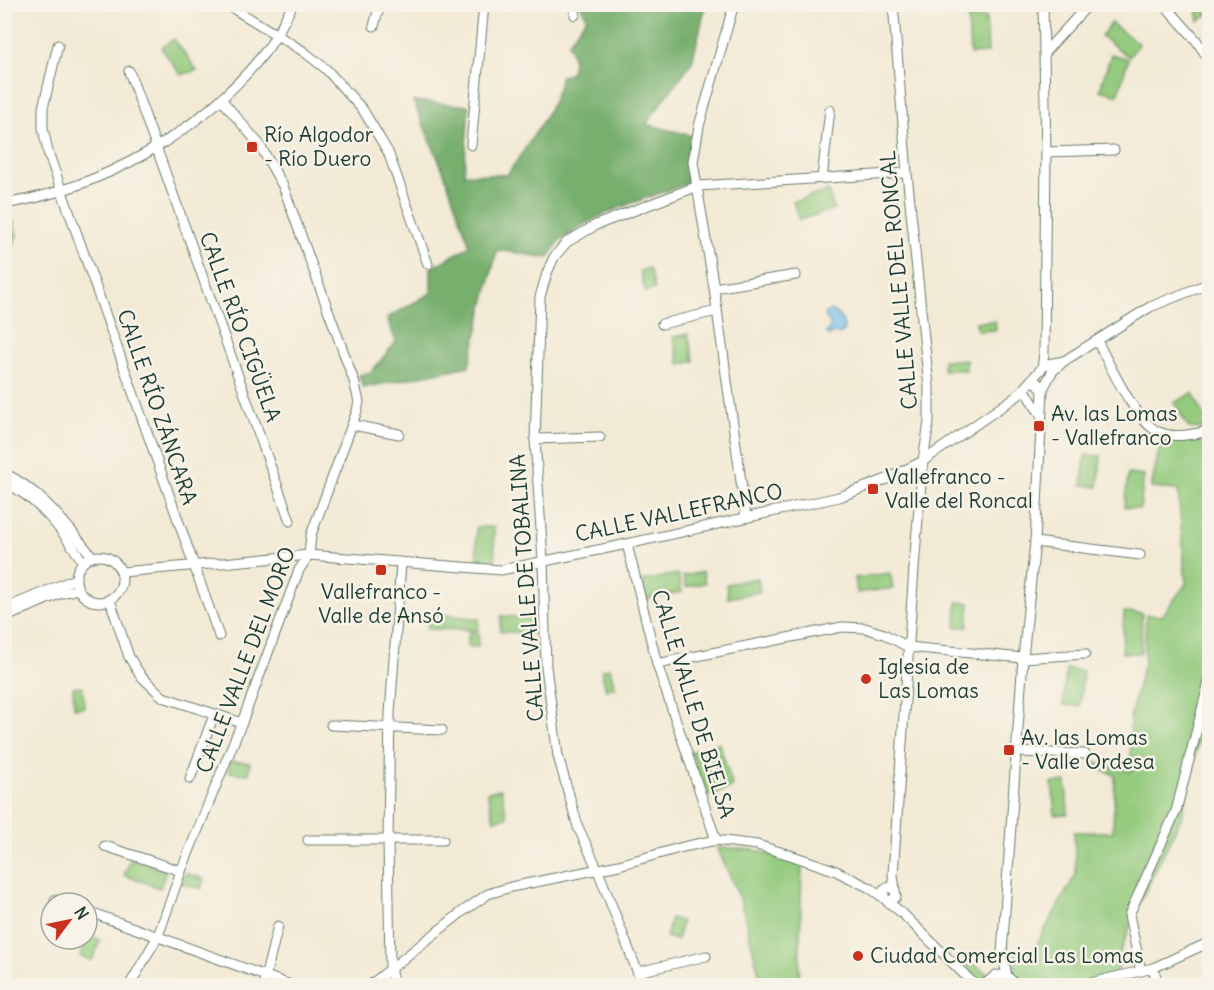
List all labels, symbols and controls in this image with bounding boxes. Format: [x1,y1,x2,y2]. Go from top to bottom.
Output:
place label: Río Algodor - Río Duero [264,121,374,172]
marker: Río Algodor - Río Duero [245,140,259,154]
street label: CALLE VALLE DEL RONCAL [874,149,923,411]
street label: CALLE RÍO CIGÜELA [194,228,287,426]
street label: CALLE RÍO ZÁNCARA [111,306,204,508]
place label: Av. las Lomas - Vallefranco [1051,400,1178,451]
marker: Av. las Lomas - Vallefranco [1032,419,1046,433]
street label: CALLE VALLE DE TOBALINA [504,453,549,723]
place label: Vallefranco - Valle del Roncal [885,463,1033,514]
street label: CALLE VALLEFRANCO [573,477,785,548]
marker: Vallefranco - Valle del Roncal [866,482,880,496]
street label: CALLE VALLE DEL MORO [190,543,301,777]
marker: Vallefranco - Valle de Ansó [374,563,388,577]
place label: Vallefranco - Valle de Ansó [318,578,444,629]
street label: CALLE VALLE DE BIELSA [646,586,741,821]
place label: Iglesia de Las Lomas [878,653,979,704]
marker: Iglesia de Las Lomas [859,672,873,686]
place label: Av. las Lomas - Valle Ordesa [1021,724,1155,775]
marker: Av. las Lomas - Valle Ordesa [1002,743,1016,757]
north arrow [39,891,99,951]
text: N [70,903,93,923]
place label: Ciudad Comercial Las Lomas [870,942,1144,969]
marker: Ciudad Comercial Las Lomas [851,949,865,963]

